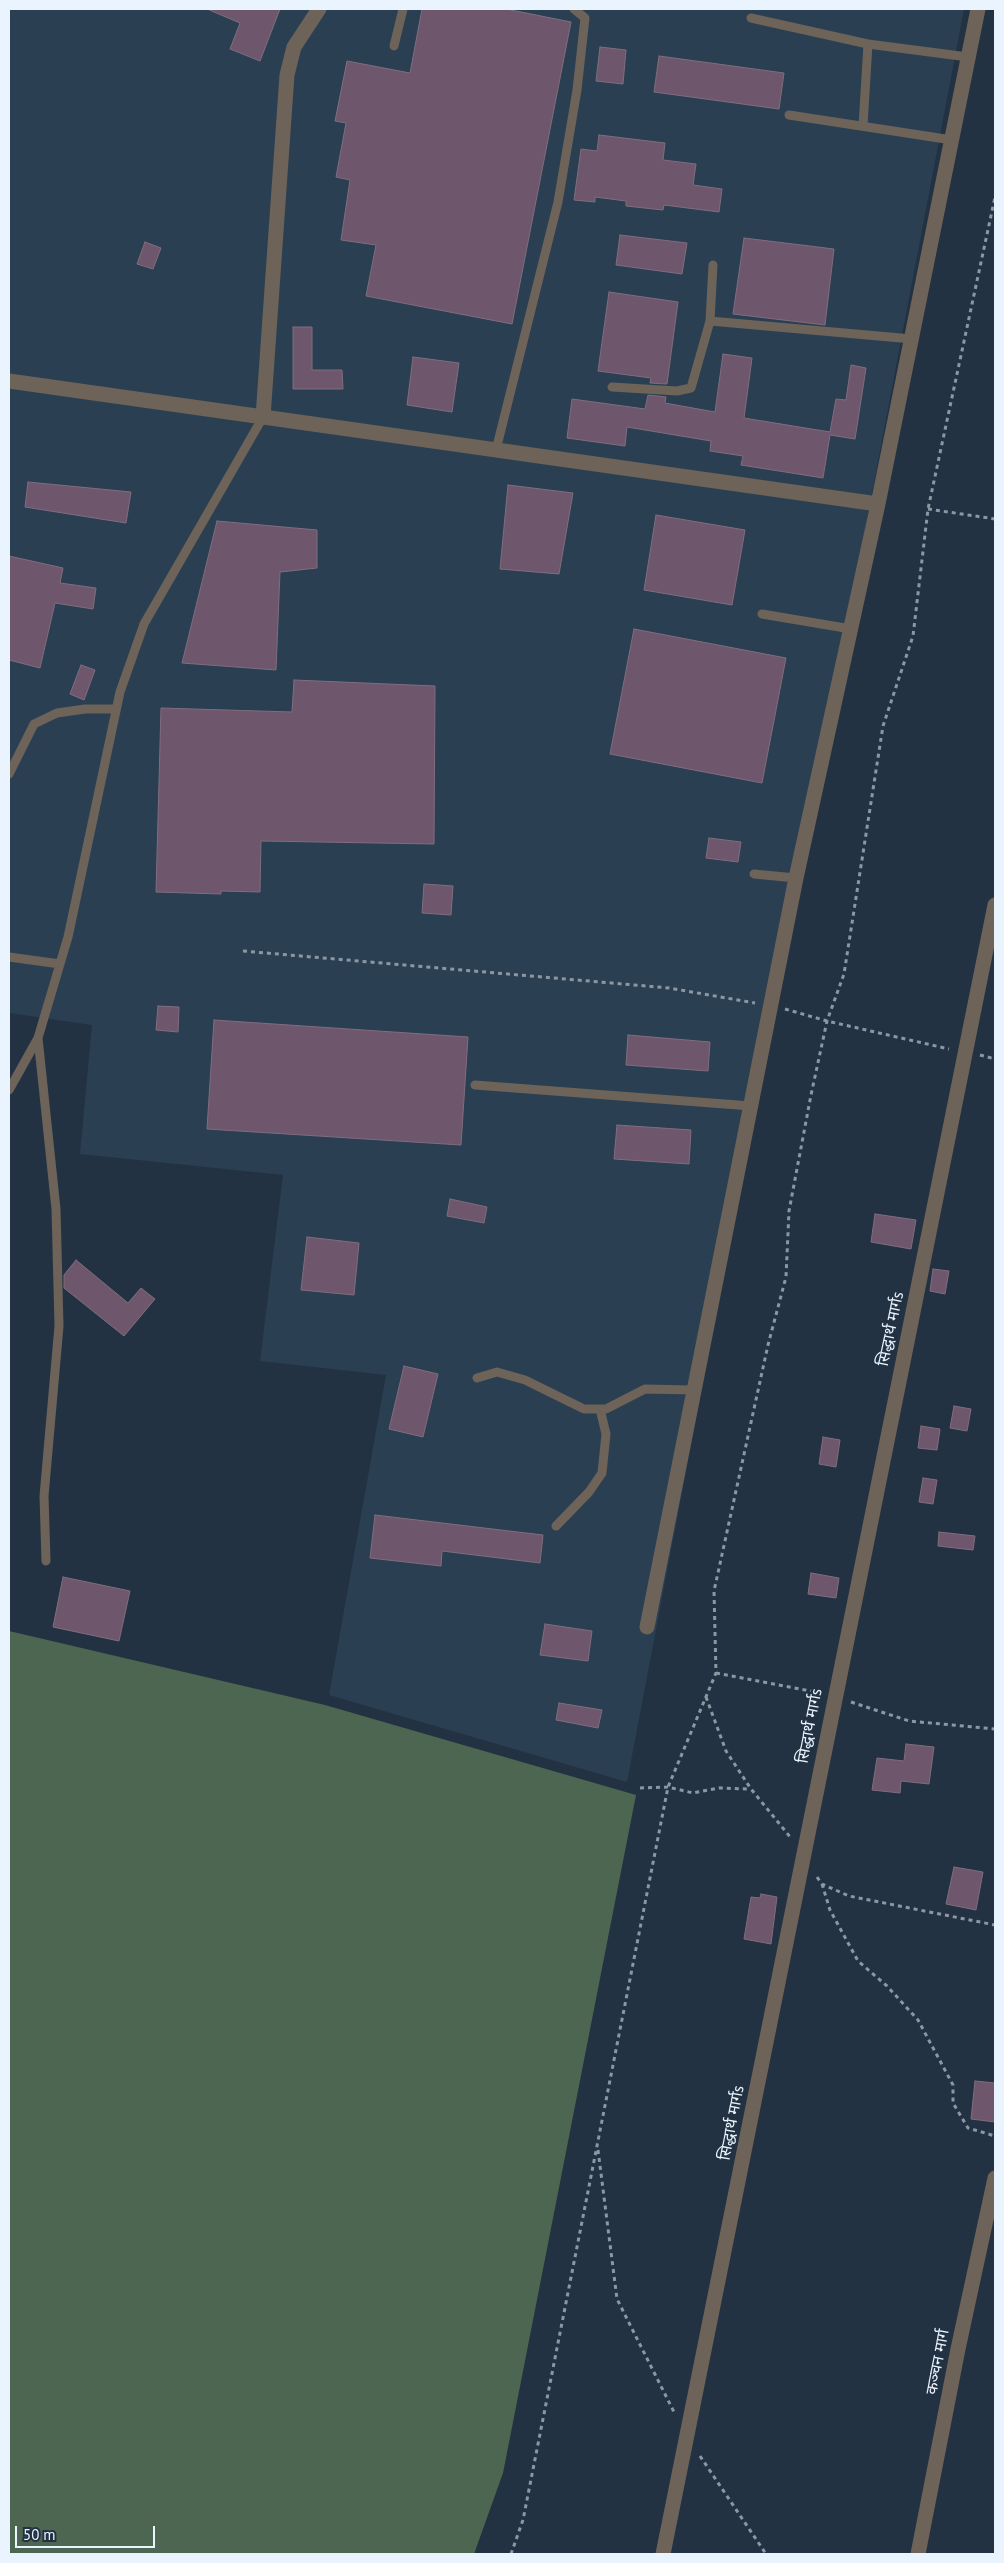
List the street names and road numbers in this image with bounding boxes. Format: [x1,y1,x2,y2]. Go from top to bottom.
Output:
street label: सिद्धार्थ मार्गs [874,1290,908,1368]
street label: सिद्धार्थ मार्गs [793,1687,827,1765]
street label: सिद्धार्थ मार्गs [715,2084,749,2162]
street label: कञ्चन मार्ग [922,2328,954,2396]

